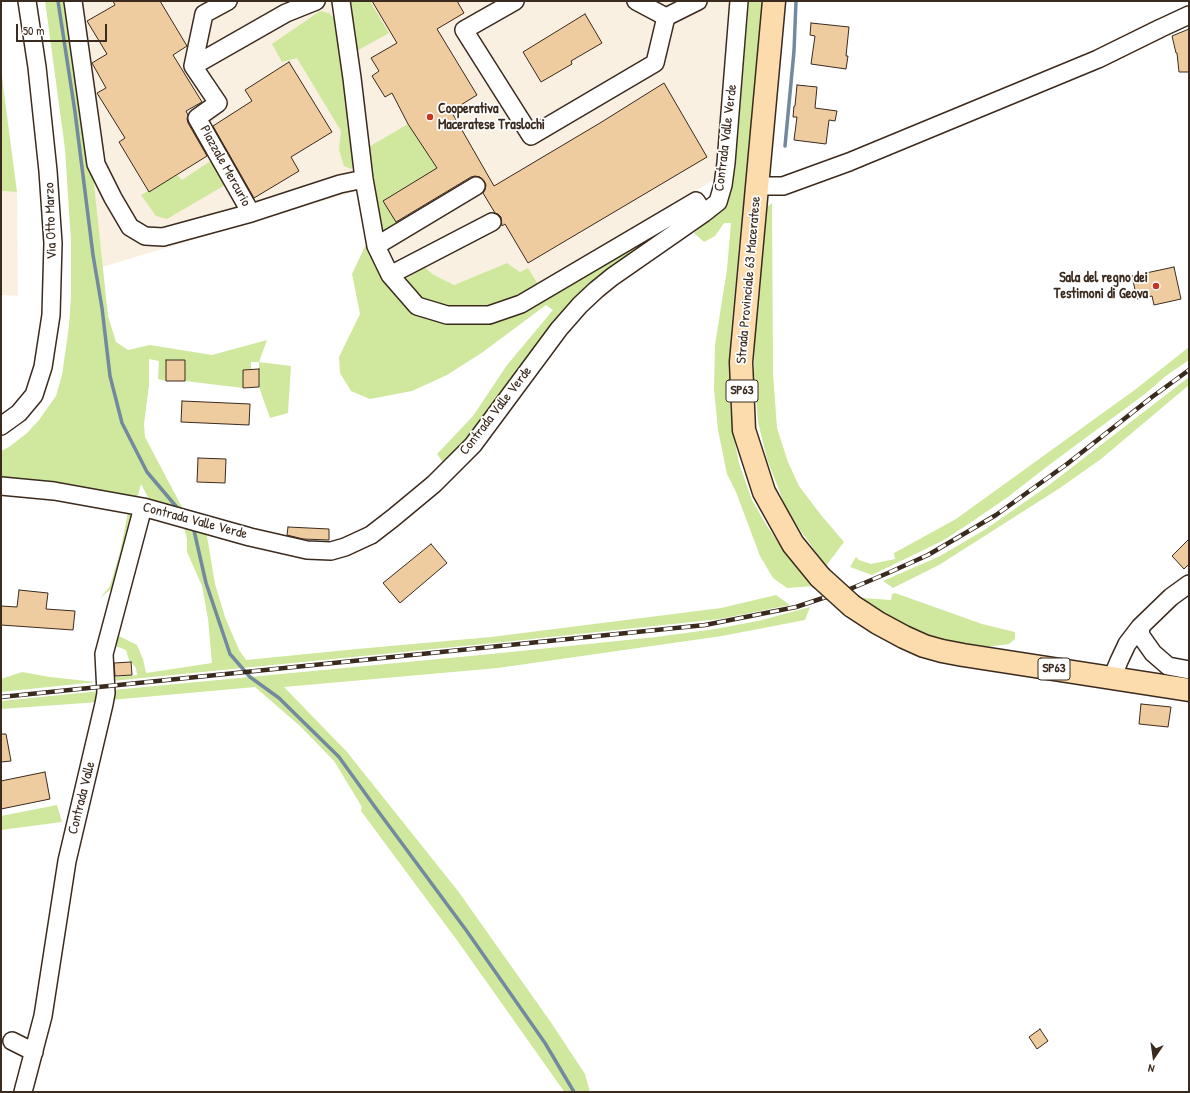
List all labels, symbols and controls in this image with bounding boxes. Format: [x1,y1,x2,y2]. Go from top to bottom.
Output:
scale bar [18,16,109,42]
text: 50 m [23,22,44,39]
street label: Contrada Valle Verde [711,84,741,192]
place label: Cooperativa Maceratese Traslochi [438,101,545,134]
marker: Cooperativa Maceratese Traslochi [425,112,435,122]
street label: Piazzale Mercurio [196,123,254,209]
street label: Via Otto Marzo [41,182,61,260]
street label: Strada Provinciale 63 Maceratese [733,196,765,364]
place label: Sala del regno dei Testimoni di Geova [1054,270,1148,302]
marker: Sala del regno dei Testimoni di Geova [1151,281,1161,291]
street label: Contrada Valle Verde [456,363,536,459]
road number: SP63 [726,380,758,402]
street label: Contrada Valle Verde [141,499,249,543]
road number: SP63 [1038,658,1070,680]
street label: Contrada Valle [65,760,99,836]
north arrow [1134,1037,1174,1077]
text: N [1147,1061,1156,1076]

